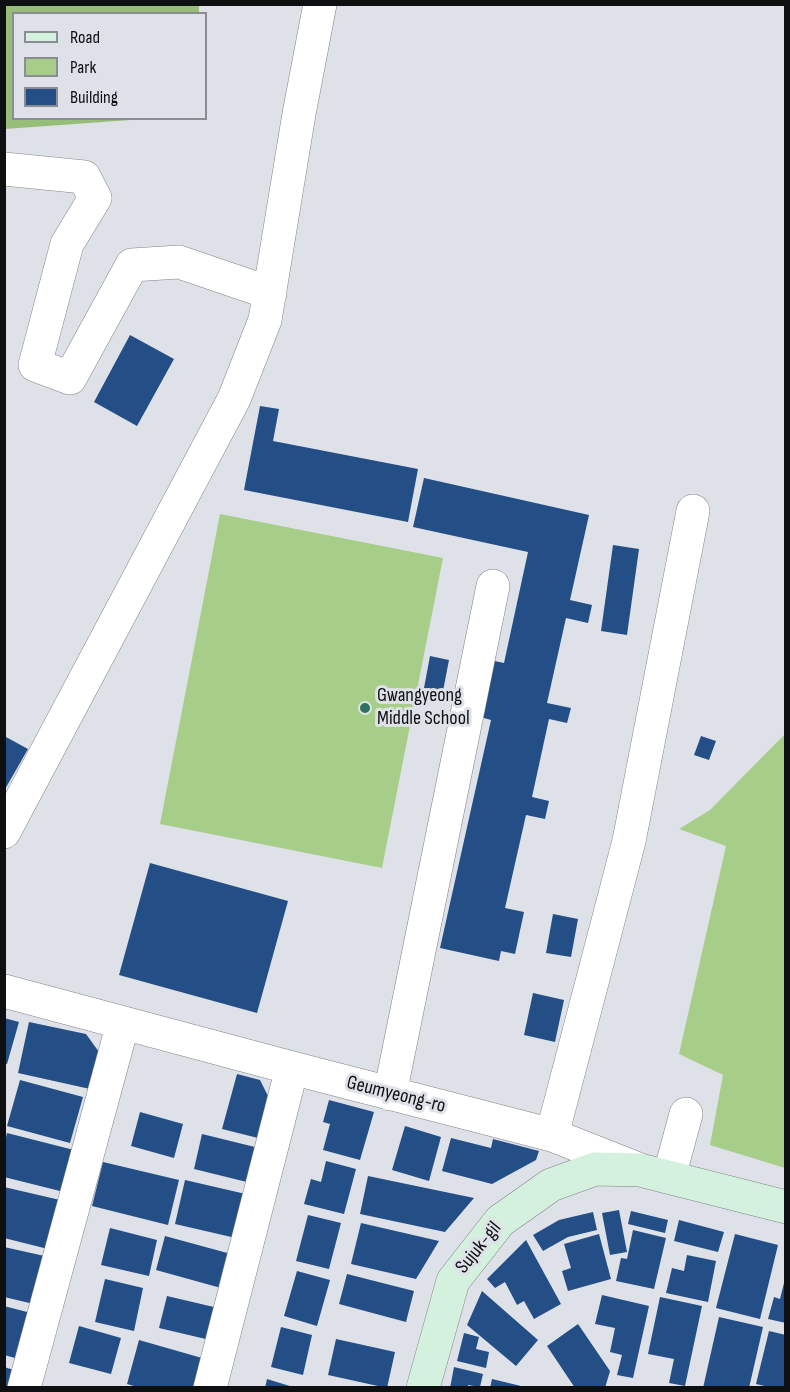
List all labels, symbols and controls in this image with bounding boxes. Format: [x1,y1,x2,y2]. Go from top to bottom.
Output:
legend [12,12,207,120]
text: Road [70,27,100,48]
text: Park [70,57,96,78]
text: Building [70,87,118,108]
place label: Gwangyeong Middle School [377,684,470,731]
marker: Gwangyeong Middle School [358,701,372,715]
street label: Geumyeong-ro [344,1071,448,1119]
street label: Sujuk-gil [451,1217,507,1279]

